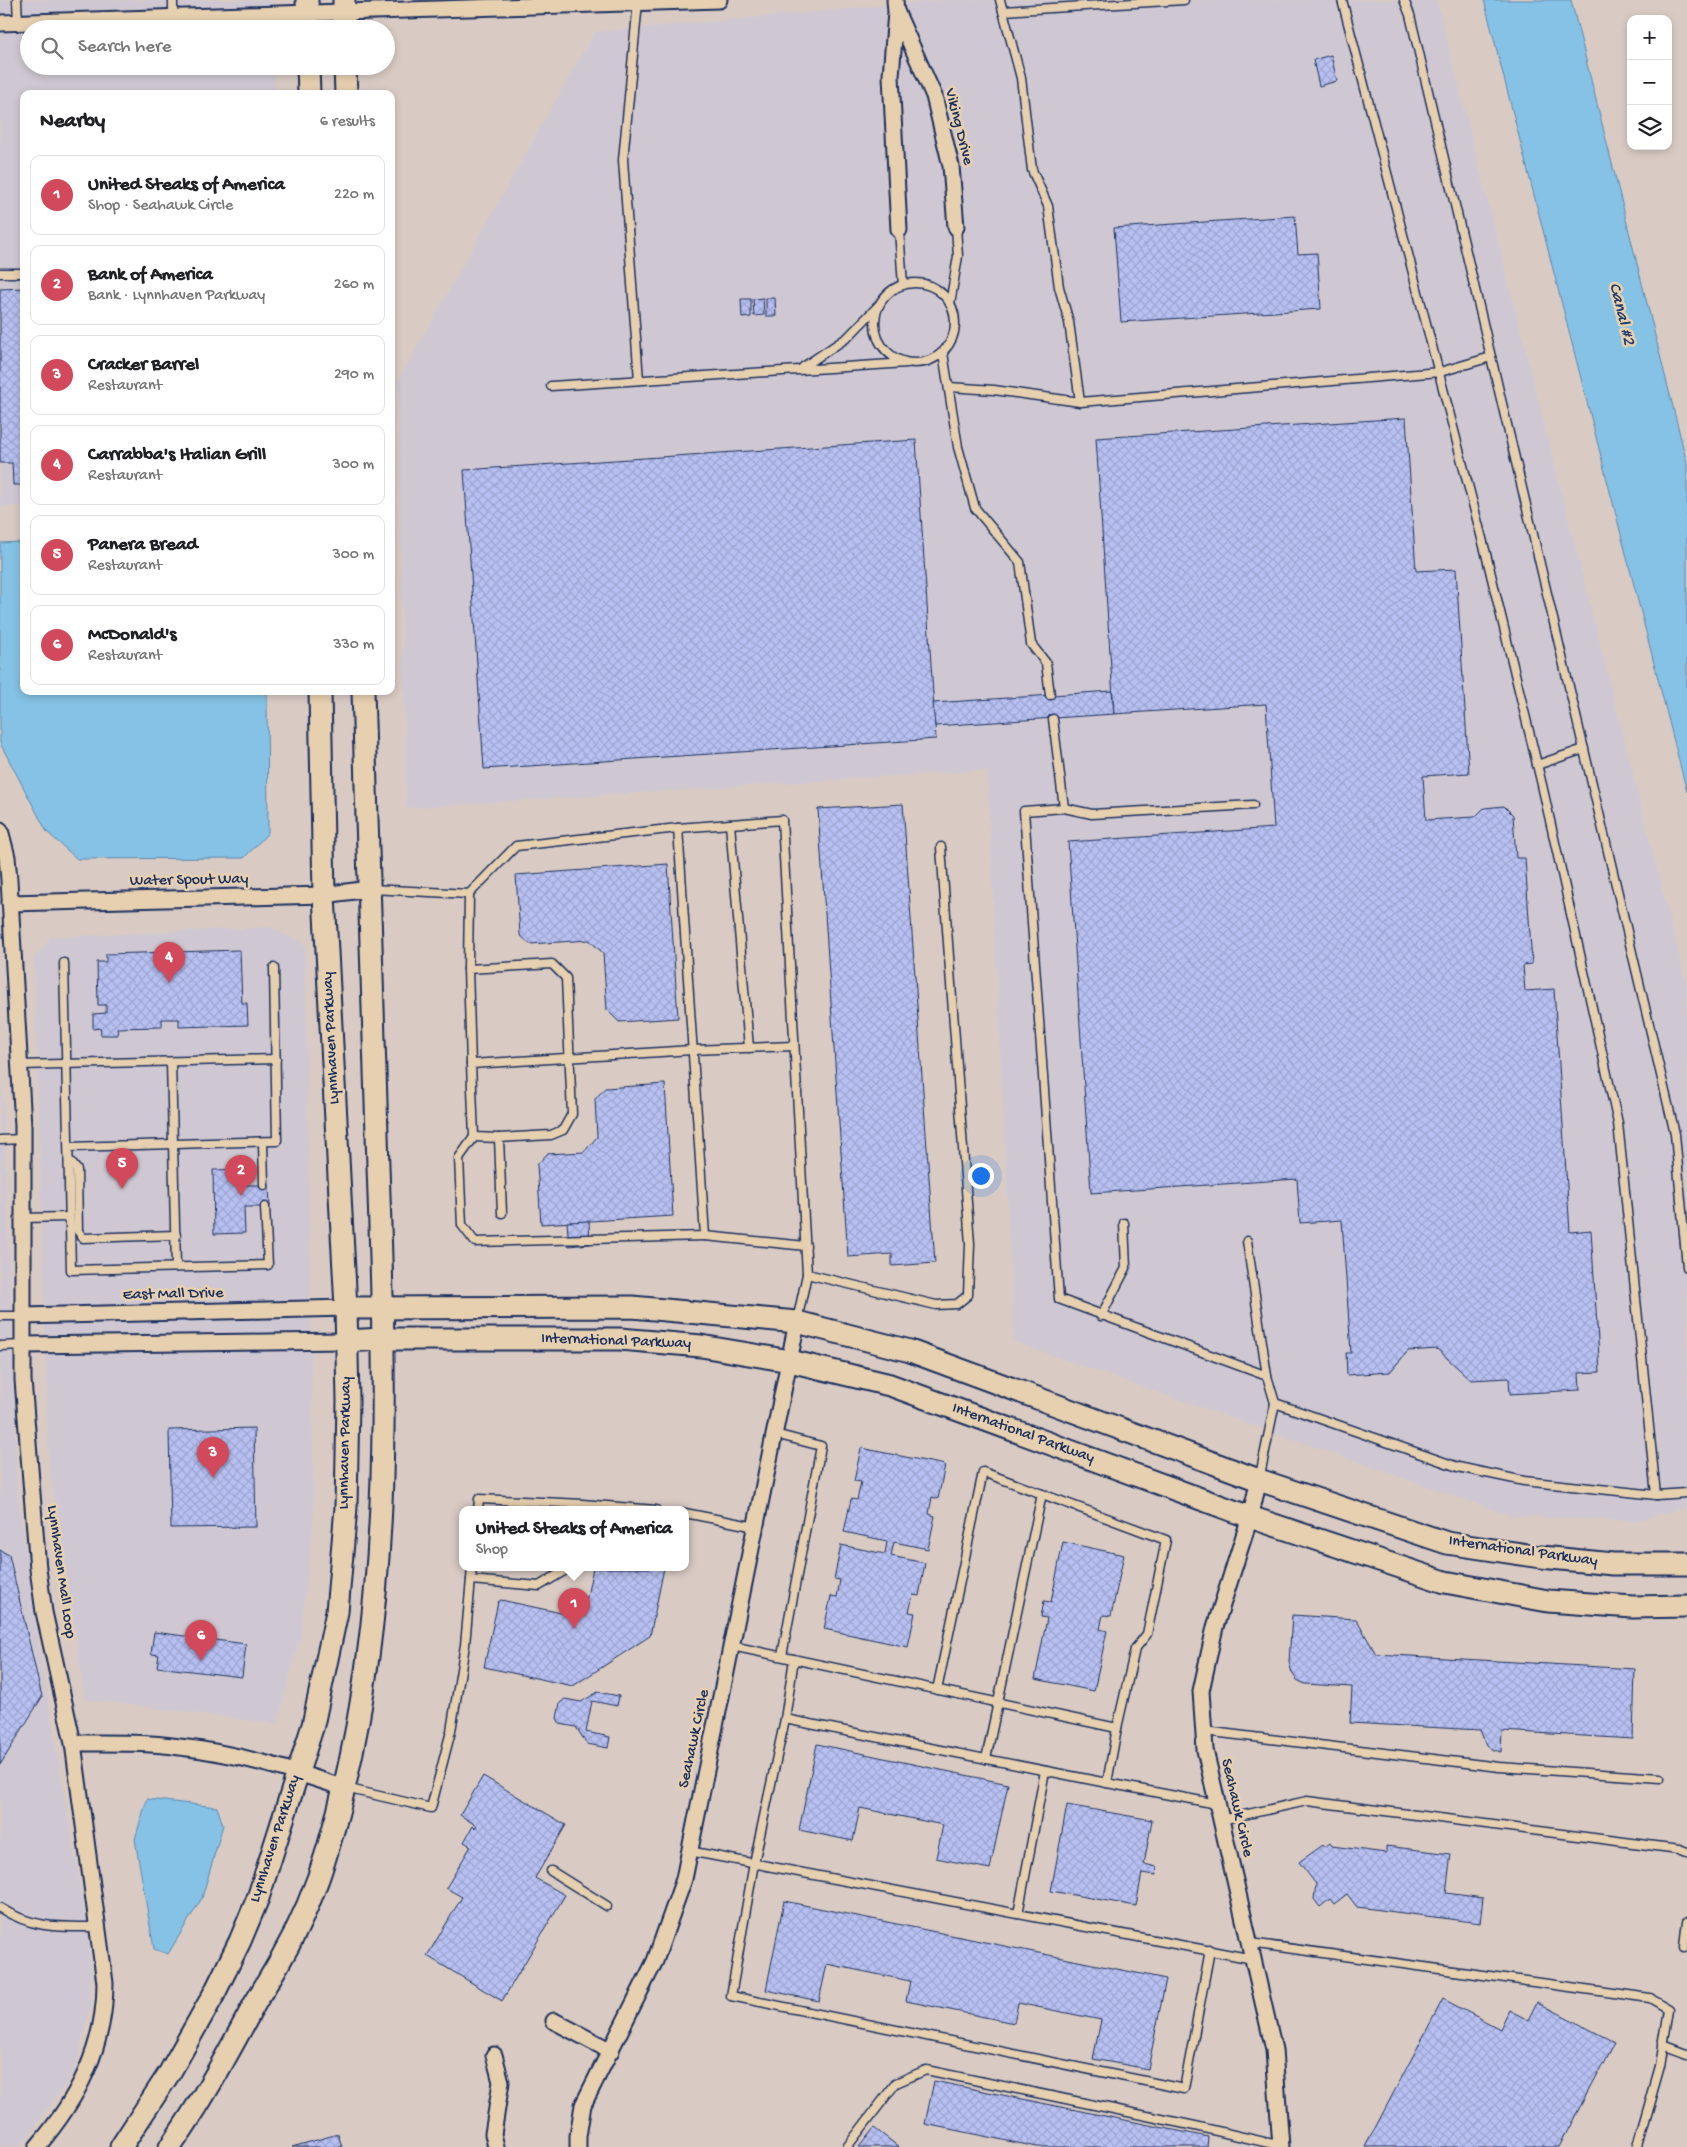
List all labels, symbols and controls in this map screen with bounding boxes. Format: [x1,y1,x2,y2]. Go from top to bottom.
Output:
map controls [1627,15,1672,150]
button: + [1627,15,1672,60]
search box [20,20,395,75]
icon: search [38,34,66,62]
text: Search here [78,36,172,59]
button: − [1627,60,1672,105]
street label: Viking Drive [939,86,977,168]
button: layers [1627,105,1672,150]
text: Nearby [40,110,105,135]
text: 6 results [320,113,375,132]
text: United Steaks of America [88,174,285,197]
text: 1 [54,186,60,205]
text: 220 m [334,186,374,205]
text: Shop · Seahawk Circle [88,197,233,216]
text: Bank of America [88,264,213,287]
text: 2 [53,276,61,295]
text: 260 m [334,276,374,295]
water label: Canal #2 [1603,281,1639,348]
text: Bank · Lynnhaven Parkway [88,287,265,306]
text: Cracker Barrel [88,354,199,377]
text: 3 [53,366,61,385]
text: 290 m [334,366,374,385]
text: Restaurant [88,377,162,396]
text: Carrabba's Italian Grill [88,444,266,467]
text: 4 [53,456,61,475]
text: 300 m [332,456,374,475]
text: Restaurant [88,467,162,486]
text: Panera Bread [88,534,198,557]
text: 5 [53,546,61,565]
text: 300 m [332,546,374,565]
text: Restaurant [88,557,162,576]
text: McDonald's [88,624,177,647]
text: 6 [53,636,61,655]
text: 330 m [333,636,374,655]
text: Restaurant [88,647,162,666]
street label: Water Spout Way [130,870,249,892]
pin: 4 [153,942,185,983]
street label: Lynnhaven Parkway [319,971,345,1105]
pin: 5 [106,1148,138,1189]
pin: 2 [225,1155,257,1196]
your location [968,1163,994,1189]
street label: East Mall Drive [122,1285,224,1305]
street label: International Parkway [541,1330,691,1354]
street label: Lynnhaven Parkway [335,1376,357,1510]
street label: International Parkway [949,1399,1097,1469]
pin: 3 [197,1437,229,1478]
street label: Lynnhaven Mall Loop [41,1504,79,1640]
popup [459,1506,689,1571]
text: United Steaks of America [476,1518,672,1541]
street label: International Parkway [1447,1532,1599,1572]
text: Shop [476,1541,508,1560]
pin: 1 [558,1588,590,1629]
pin: 6 [185,1620,217,1661]
street label: Seahawk Circle [675,1687,715,1790]
street label: Seahawk Circle [1215,1757,1257,1860]
street label: Lynnhaven Parkway [246,1773,306,1905]

